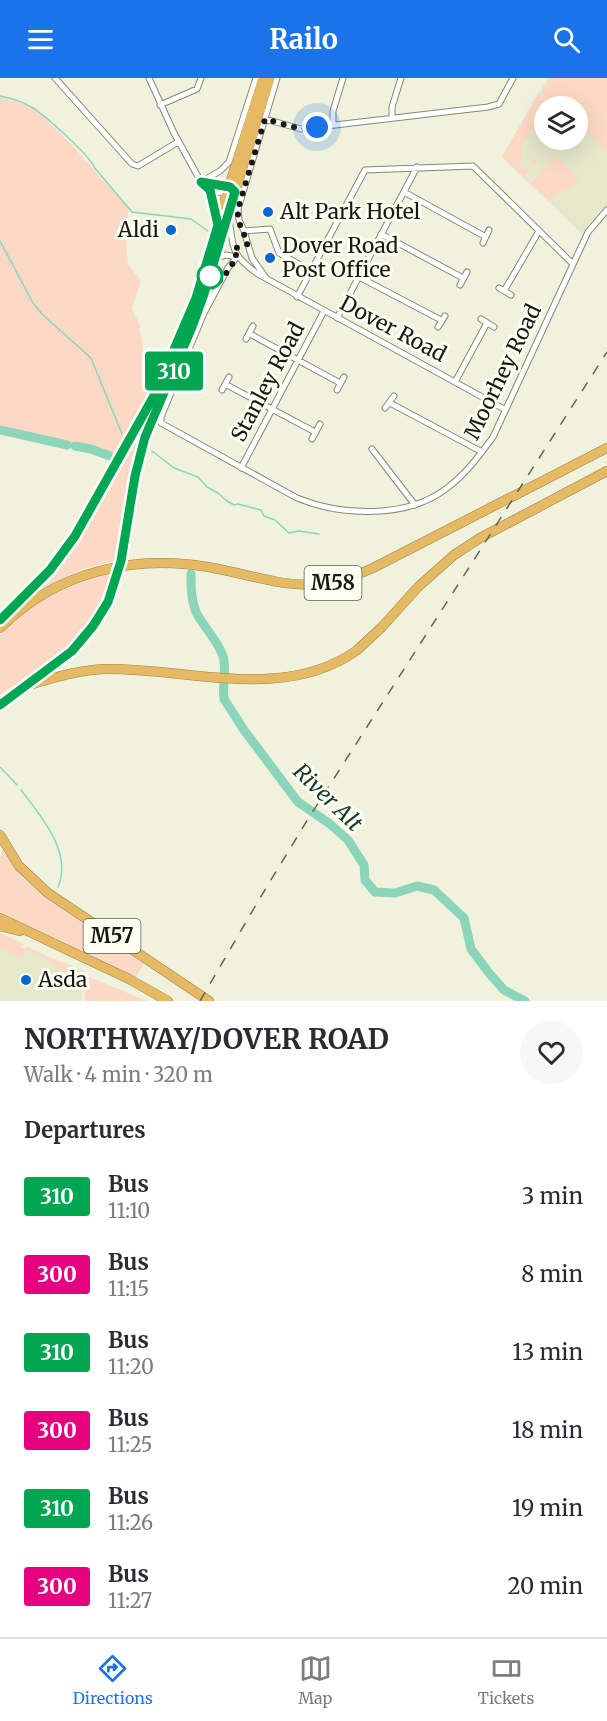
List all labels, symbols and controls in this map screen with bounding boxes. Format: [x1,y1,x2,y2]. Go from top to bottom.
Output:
text: Railo [269,22,338,56]
icon: menu [24,23,57,56]
icon: search [550,23,583,56]
map controls [534,96,588,150]
button: layers [534,96,588,150]
your location [302,112,332,142]
place label: Alt Park Hotel [279,198,421,225]
marker: Alt Park Hotel [261,205,275,219]
place label: Aldi [117,216,159,243]
marker: Aldi [164,223,178,237]
place label: Dover Road Post Office [282,232,399,283]
marker: Dover Road Post Office [263,251,277,265]
unlabelled marker [197,263,223,289]
street label: Dover Road [335,289,451,368]
street label: Moorhey Road [458,299,547,444]
street label: Stanley Road [225,317,310,446]
line badge: 310 [140,352,208,390]
text: 310 [157,358,191,385]
road number: M58 [304,566,362,600]
water label: River Alt [288,757,369,837]
road number: M57 [84,919,140,953]
place label: Asda [37,966,87,993]
marker: Asda [19,973,33,987]
text: NORTHWAY/DOVER ROAD [24,1021,389,1057]
button: heart [520,1021,583,1084]
text: Walk · 4 min · 320 m [24,1062,213,1087]
text: Departures [24,1116,146,1144]
text: Bus [108,1170,149,1198]
text: 3 min [522,1182,583,1210]
text: 310 [40,1183,74,1210]
text: 11:10 [108,1198,150,1223]
text: Bus [108,1248,149,1276]
text: 8 min [521,1260,583,1288]
text: 300 [37,1261,77,1288]
text: 11:15 [108,1276,149,1301]
text: Bus [108,1326,149,1354]
text: 13 min [512,1338,583,1366]
text: 310 [40,1339,74,1366]
text: 11:20 [108,1354,154,1379]
text: Bus [108,1404,149,1432]
text: 18 min [512,1416,583,1444]
text: 300 [37,1417,77,1444]
text: 11:25 [108,1432,152,1457]
text: Bus [108,1482,149,1510]
text: 19 min [512,1494,583,1522]
text: 310 [40,1495,74,1522]
text: 11:26 [108,1510,153,1535]
text: Bus [108,1560,149,1588]
text: 20 min [507,1572,583,1600]
text: 300 [37,1573,77,1600]
text: 11:27 [108,1588,152,1613]
tab: Directions [73,1652,153,1708]
tab: Map [298,1652,332,1708]
tab: Tickets [478,1652,534,1708]

